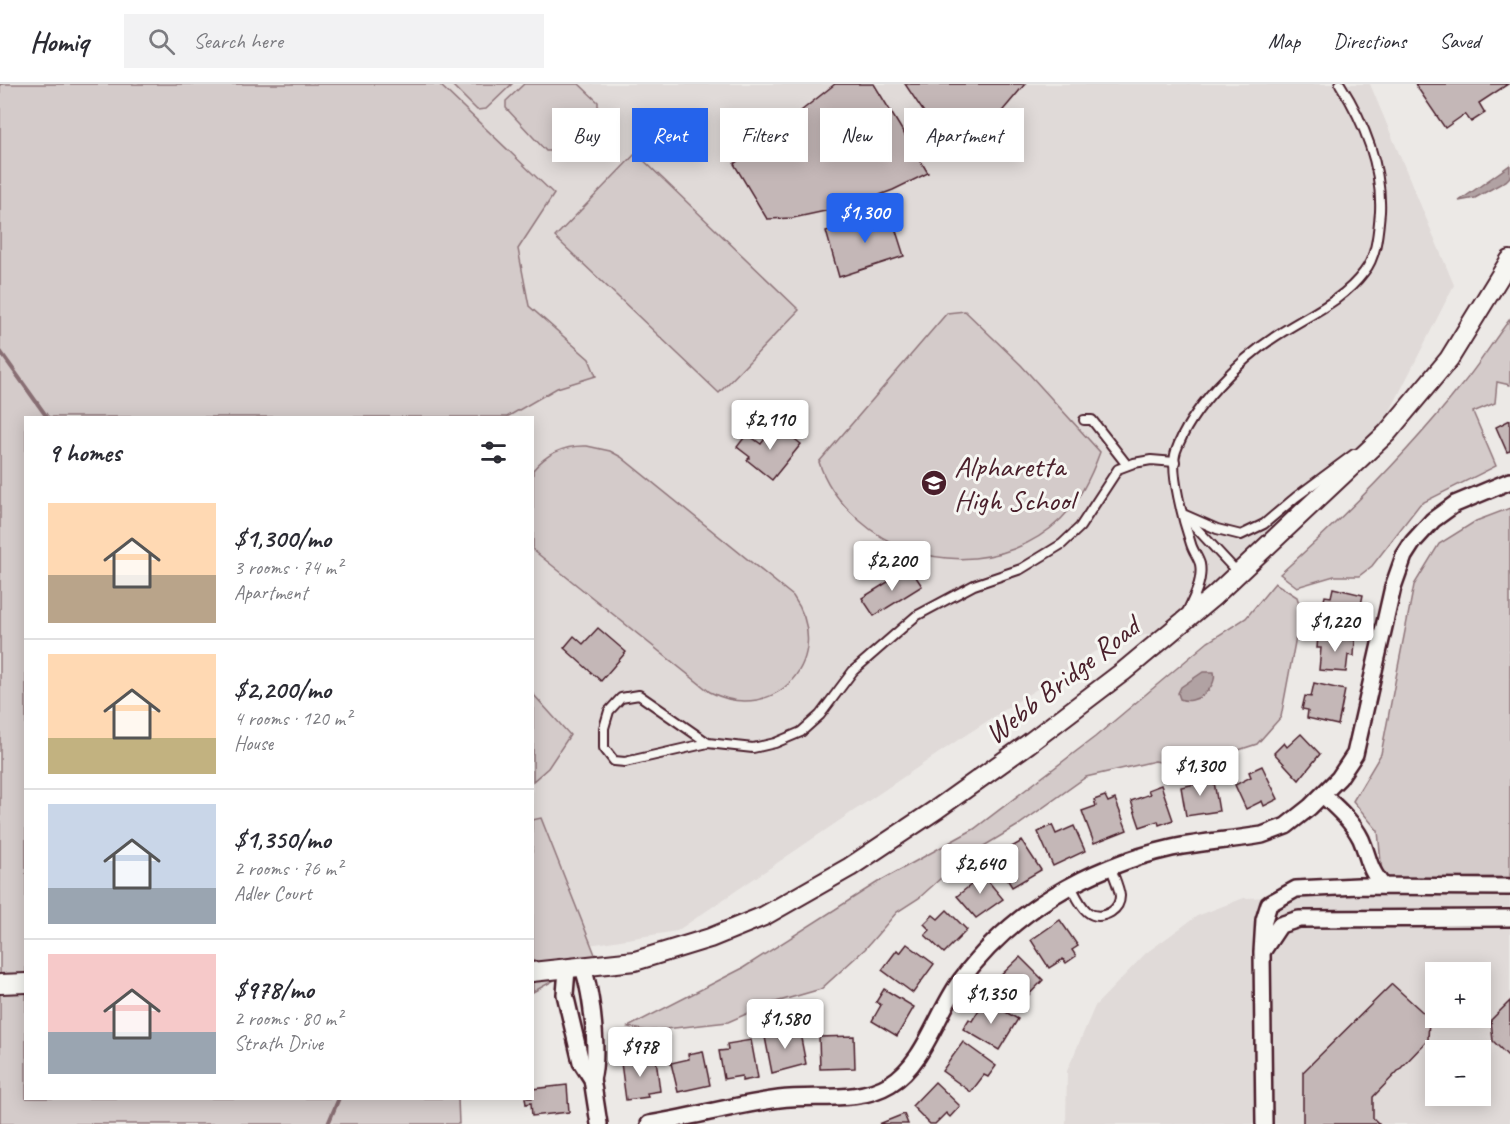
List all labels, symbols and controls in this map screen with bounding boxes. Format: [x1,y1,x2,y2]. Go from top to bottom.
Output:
search box [124,14,544,68]
text: Homiq [30,24,88,59]
icon: search [145,25,178,58]
text: Search here [193,27,283,55]
text: Map [1268,28,1300,54]
text: Directions [1333,28,1406,54]
text: Saved [1439,28,1480,54]
chip: Buy [552,108,620,162]
chip: Rent [632,108,708,162]
chip: Filters [720,108,808,162]
chip: New [820,108,892,162]
chip: Apartment [904,108,1024,162]
pin: $1,300 [816,193,914,244]
text: $1,300 [841,200,889,225]
pin: $2,110 [721,400,819,451]
text: $2,110 [746,407,794,432]
text: 9 homes [48,436,121,469]
icon: filters [477,436,510,469]
place label: Alpharetta High School [954,447,1079,519]
school or university icon: Alpharetta High School [919,468,949,498]
text: $1,300/mo [234,522,331,555]
icon: home [96,527,168,599]
pin: $2,200 [843,541,941,592]
text: $2,200 [868,548,916,573]
text: 3 rooms · 74 m² [234,555,342,580]
text: Apartment [234,580,307,605]
pin: $1,220 [1286,602,1384,653]
street label: Webb Bridge Road [977,605,1150,752]
text: $1,220 [1311,609,1359,634]
text: $2,200/mo [234,673,331,706]
icon: home [96,678,168,750]
text: 4 rooms · 120 m² [234,706,351,731]
text: House [234,731,273,756]
pin: $1,300 [1151,746,1249,797]
text: $1,300 [1176,753,1224,778]
text: $1,350/mo [234,823,331,856]
icon: home [96,828,168,900]
pin: $2,640 [931,844,1029,895]
text: $2,640 [955,851,1005,876]
text: 2 rooms · 76 m² [234,856,342,881]
text: Adler Court [234,881,312,906]
map controls [1425,962,1491,1106]
button: + [1425,962,1491,1028]
text: $978/mo [234,973,314,1006]
pin: $1,350 [942,974,1040,1025]
icon: home [96,978,168,1050]
text: $1,350 [967,981,1015,1006]
pin: $1,580 [736,999,834,1050]
text: 2 rooms · 80 m² [234,1006,342,1031]
text: $1,580 [761,1006,809,1031]
pin: $978 [604,1027,676,1078]
text: Strath Drive [234,1031,323,1056]
text: $978 [622,1034,658,1059]
button: − [1425,1040,1491,1106]

